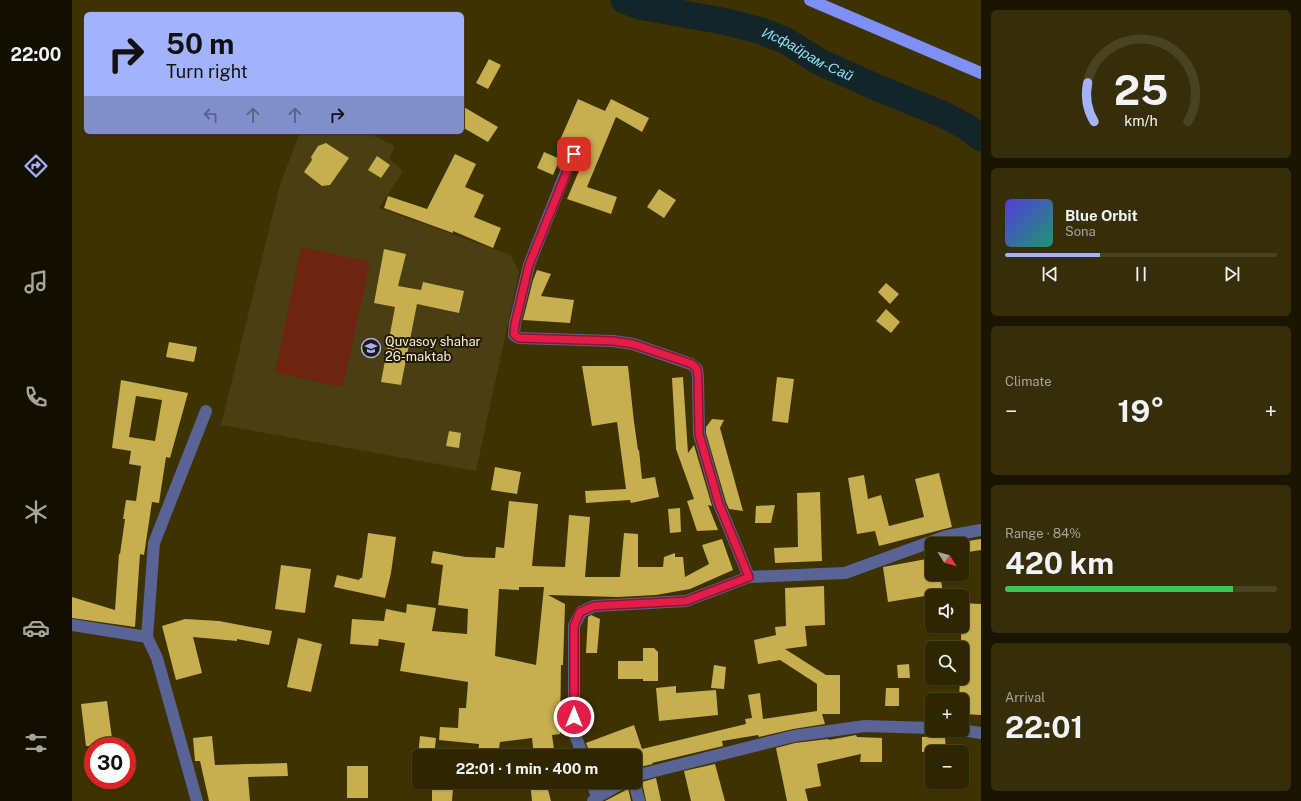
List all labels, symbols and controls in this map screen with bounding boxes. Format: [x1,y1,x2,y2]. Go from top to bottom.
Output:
water label: Исфайрам-Сай [760,24,856,84]
text: 50 m [166,27,234,60]
icon: right [100,28,152,80]
text: 22:00 [11,44,61,65]
text: Turn right [166,61,248,82]
text: 25 [1114,65,1168,114]
icon: left [200,104,222,126]
icon: ahead [242,104,264,126]
icon: ahead [284,104,306,126]
icon: right [326,104,348,126]
text: km/h [1124,112,1158,129]
pin [557,137,591,171]
icon: arrive [563,143,585,165]
icon: directions [22,152,50,180]
text: Blue Orbit [1065,207,1138,224]
text: Sona [1065,224,1096,239]
icon: previous [1039,263,1061,285]
icon: pause [1130,263,1152,285]
icon: next [1221,263,1243,285]
icon: music [22,268,50,296]
place label: Quvasoy shahar 26-maktab [385,334,481,364]
school or university icon: Quvasoy shahar 26-maktab [360,337,382,359]
text: Climate [1005,374,1052,389]
icon: phone [22,383,50,411]
text: 19° [1118,393,1164,429]
text: − [1005,398,1017,424]
text: + [1265,398,1277,424]
icon: climate [22,498,50,526]
text: Range · 84% [1005,526,1081,541]
north arrow [925,537,969,581]
map controls [925,537,969,789]
text: 420 km [1005,545,1114,581]
button: sound [925,589,969,633]
icon: car [22,614,50,642]
button: search [925,641,969,685]
text: Arrival [1005,690,1045,705]
button: + [925,693,969,737]
position arrow [553,696,595,738]
text: 22:01 [1005,709,1083,745]
icon: filters [22,729,50,757]
speed limit sign: 30 [84,737,136,789]
button: − [925,745,969,789]
text: 22:01 · 1 min · 400 m [456,760,598,777]

